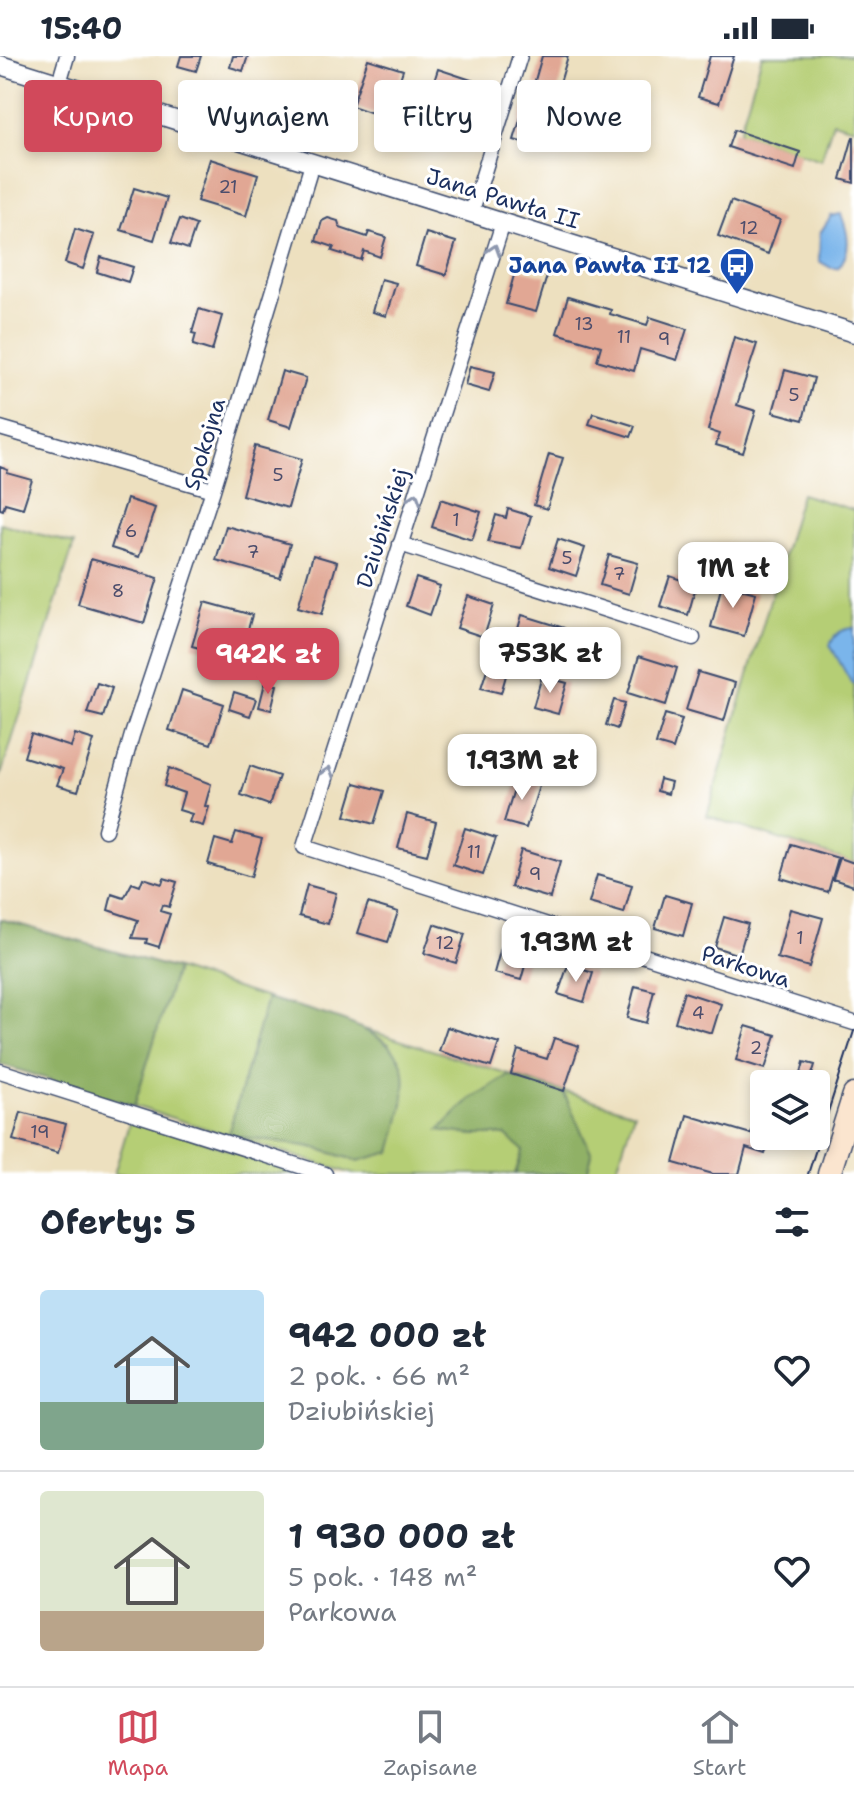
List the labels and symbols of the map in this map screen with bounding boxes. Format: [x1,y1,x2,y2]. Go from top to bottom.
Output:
street label: Jana Pawła II [423,161,583,236]
house number: 21 [218,175,238,199]
house number: 12 [739,216,759,240]
one-way arrow [485,244,501,257]
bus stop icon: Jana Pawła II 12 [718,246,756,296]
place label: Jana Pawła II 12 [508,251,711,280]
house number: 13 [574,312,594,336]
house number: 11 [617,325,631,349]
house number: 9 [658,327,670,351]
house number: 5 [788,383,800,407]
street label: Spokojna [177,394,232,494]
house number: 5 [272,463,284,487]
street label: Dziubińskiej [350,465,415,592]
one-way arrow [406,491,422,505]
house number: 1 [452,508,460,532]
house number: 6 [125,519,137,543]
house number: 7 [247,540,259,564]
pin: 1M zł [677,542,789,610]
house number: 5 [561,546,573,570]
house number: 7 [613,562,625,586]
house number: 8 [112,579,124,603]
pin: 753K zł [476,627,624,695]
pin: 942K zł [194,628,342,696]
pin: 1.93M zł [439,734,605,802]
one-way arrow [319,766,335,780]
house number: 11 [467,840,481,864]
house number: 9 [529,862,541,886]
pin: 1.93M zł [493,916,659,984]
house number: 1 [796,926,804,950]
house number: 12 [435,931,455,955]
street label: Parkowa [698,939,794,995]
house number: 4 [692,1001,704,1025]
house number: 2 [750,1036,762,1060]
house number: 19 [30,1120,50,1144]

